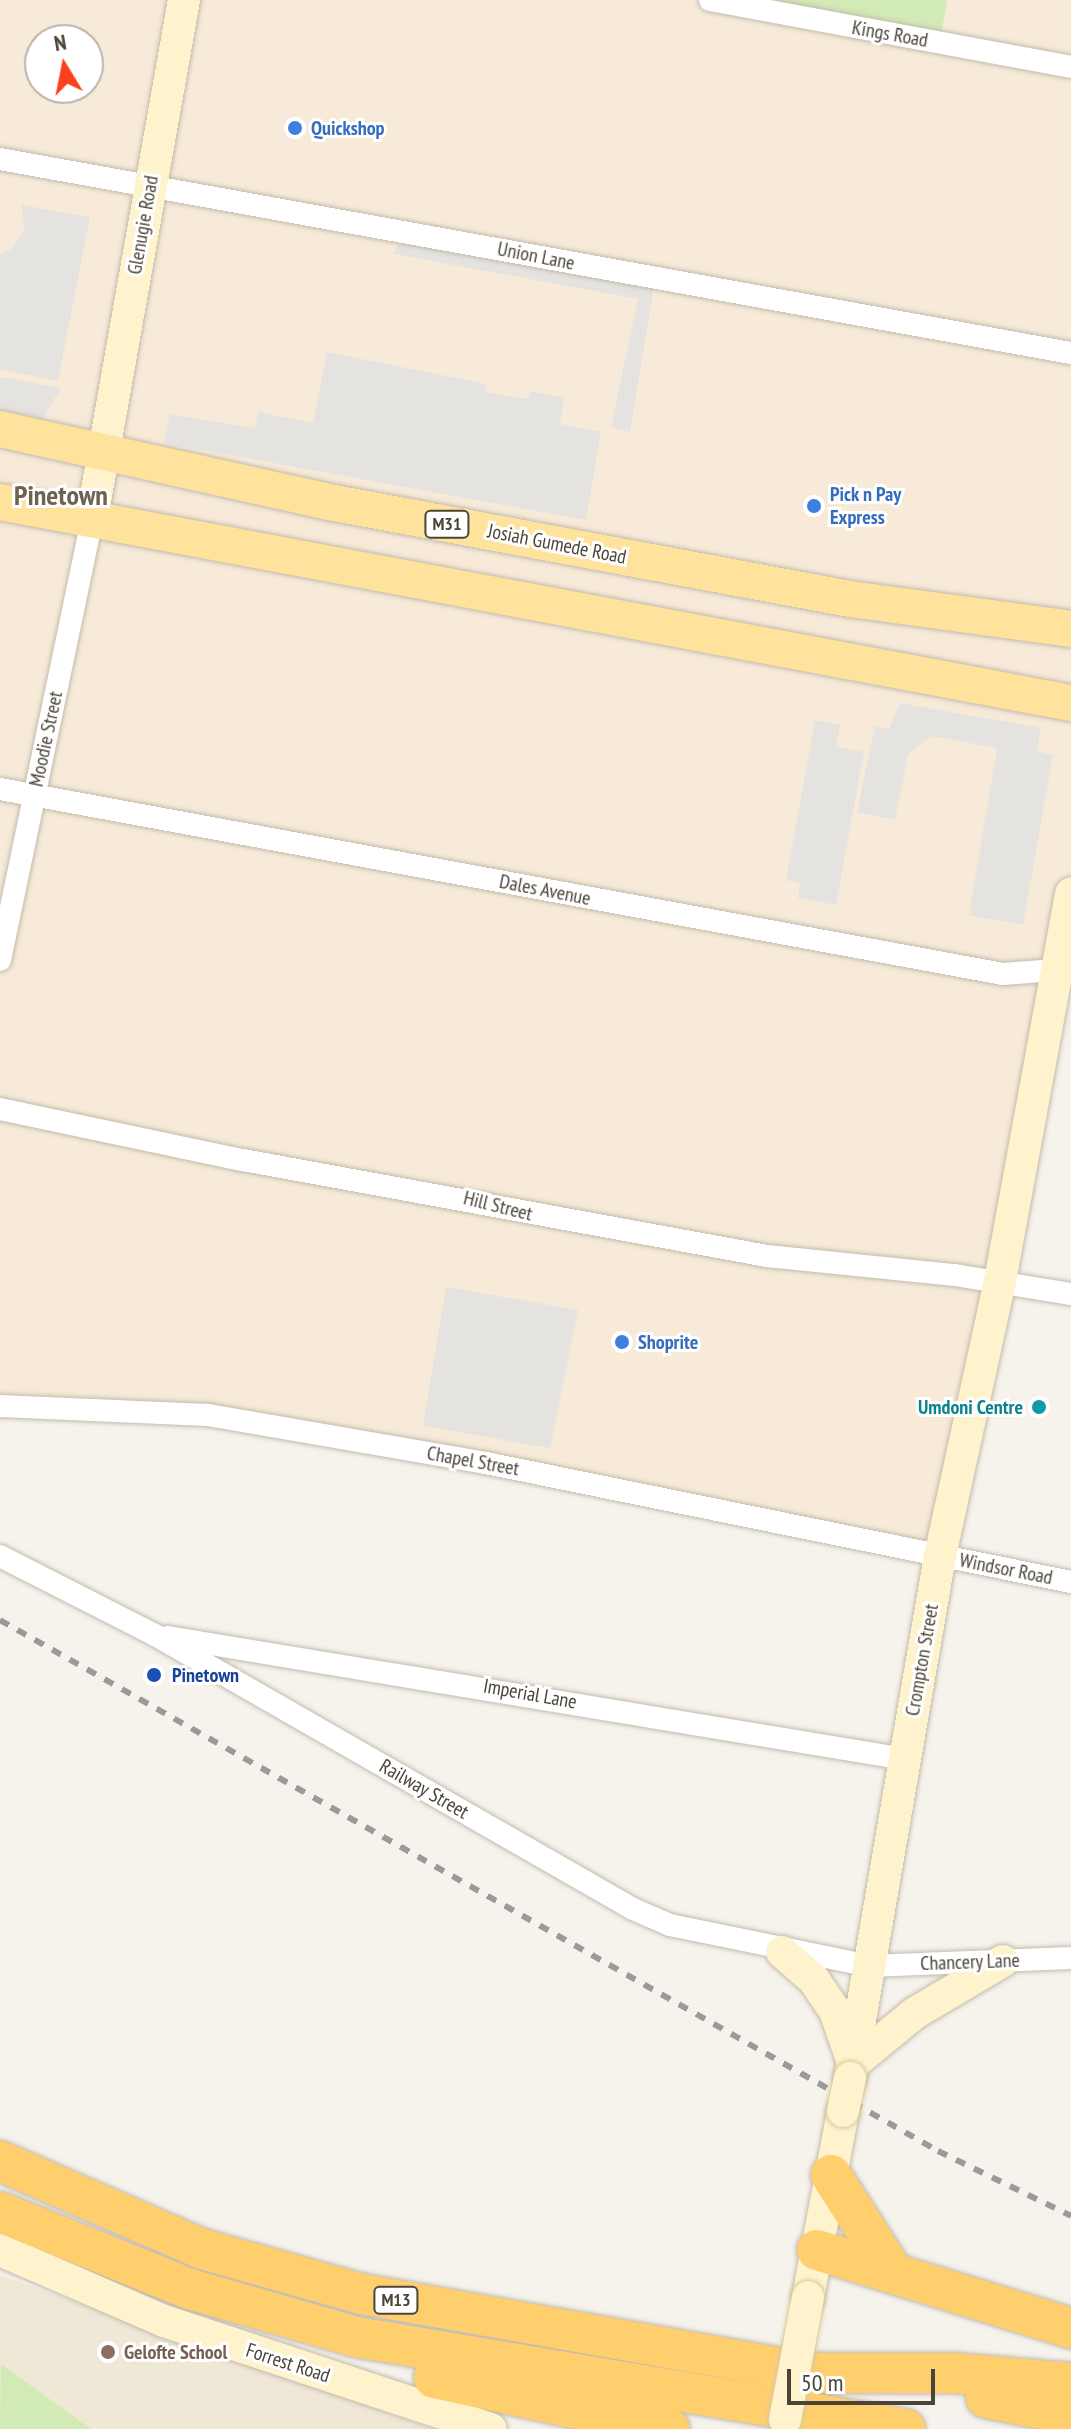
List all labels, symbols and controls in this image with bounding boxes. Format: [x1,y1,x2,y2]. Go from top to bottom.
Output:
street label: Kings Road [850,16,930,52]
north arrow [24,24,104,104]
text: N [52,28,68,57]
place label: Quickshop [311,116,385,140]
marker: Quickshop [286,119,304,137]
street label: Glenugie Road [123,174,163,276]
street label: Union Lane [495,237,577,275]
district label: Pinetown [14,478,108,512]
place label: Pick n Pay Express [830,482,902,529]
marker: Pick n Pay Express [805,497,823,515]
road number: M31 [423,510,471,538]
street label: Josiah Gumede Road [486,519,628,569]
street label: Moodie Street [24,689,68,789]
street label: Dales Avenue [497,869,593,911]
street label: Hill Street [461,1186,535,1226]
place label: Shoprite [638,1330,698,1354]
marker: Shoprite [613,1333,631,1351]
place label: Umdoni Centre [918,1395,1023,1419]
marker: Umdoni Centre [1030,1398,1048,1416]
street label: Chapel Street [425,1441,521,1481]
street label: Windsor Road [957,1548,1055,1590]
street label: Crompton Street [900,1602,944,1718]
place label: Pinetown [172,1663,239,1687]
marker: Pinetown [143,1664,165,1686]
street label: Imperial Lane [481,1674,579,1714]
street label: Railway Street [375,1754,473,1824]
street label: Chancery Lane [920,1948,1020,1976]
road number: M13 [372,2286,420,2314]
street label: Forrest Road [243,2338,333,2388]
place label: Gelofte School [124,2340,227,2364]
marker: Gelofte School [99,2343,117,2361]
scale bar [791,2353,939,2403]
text: 50 m [801,2367,843,2398]

